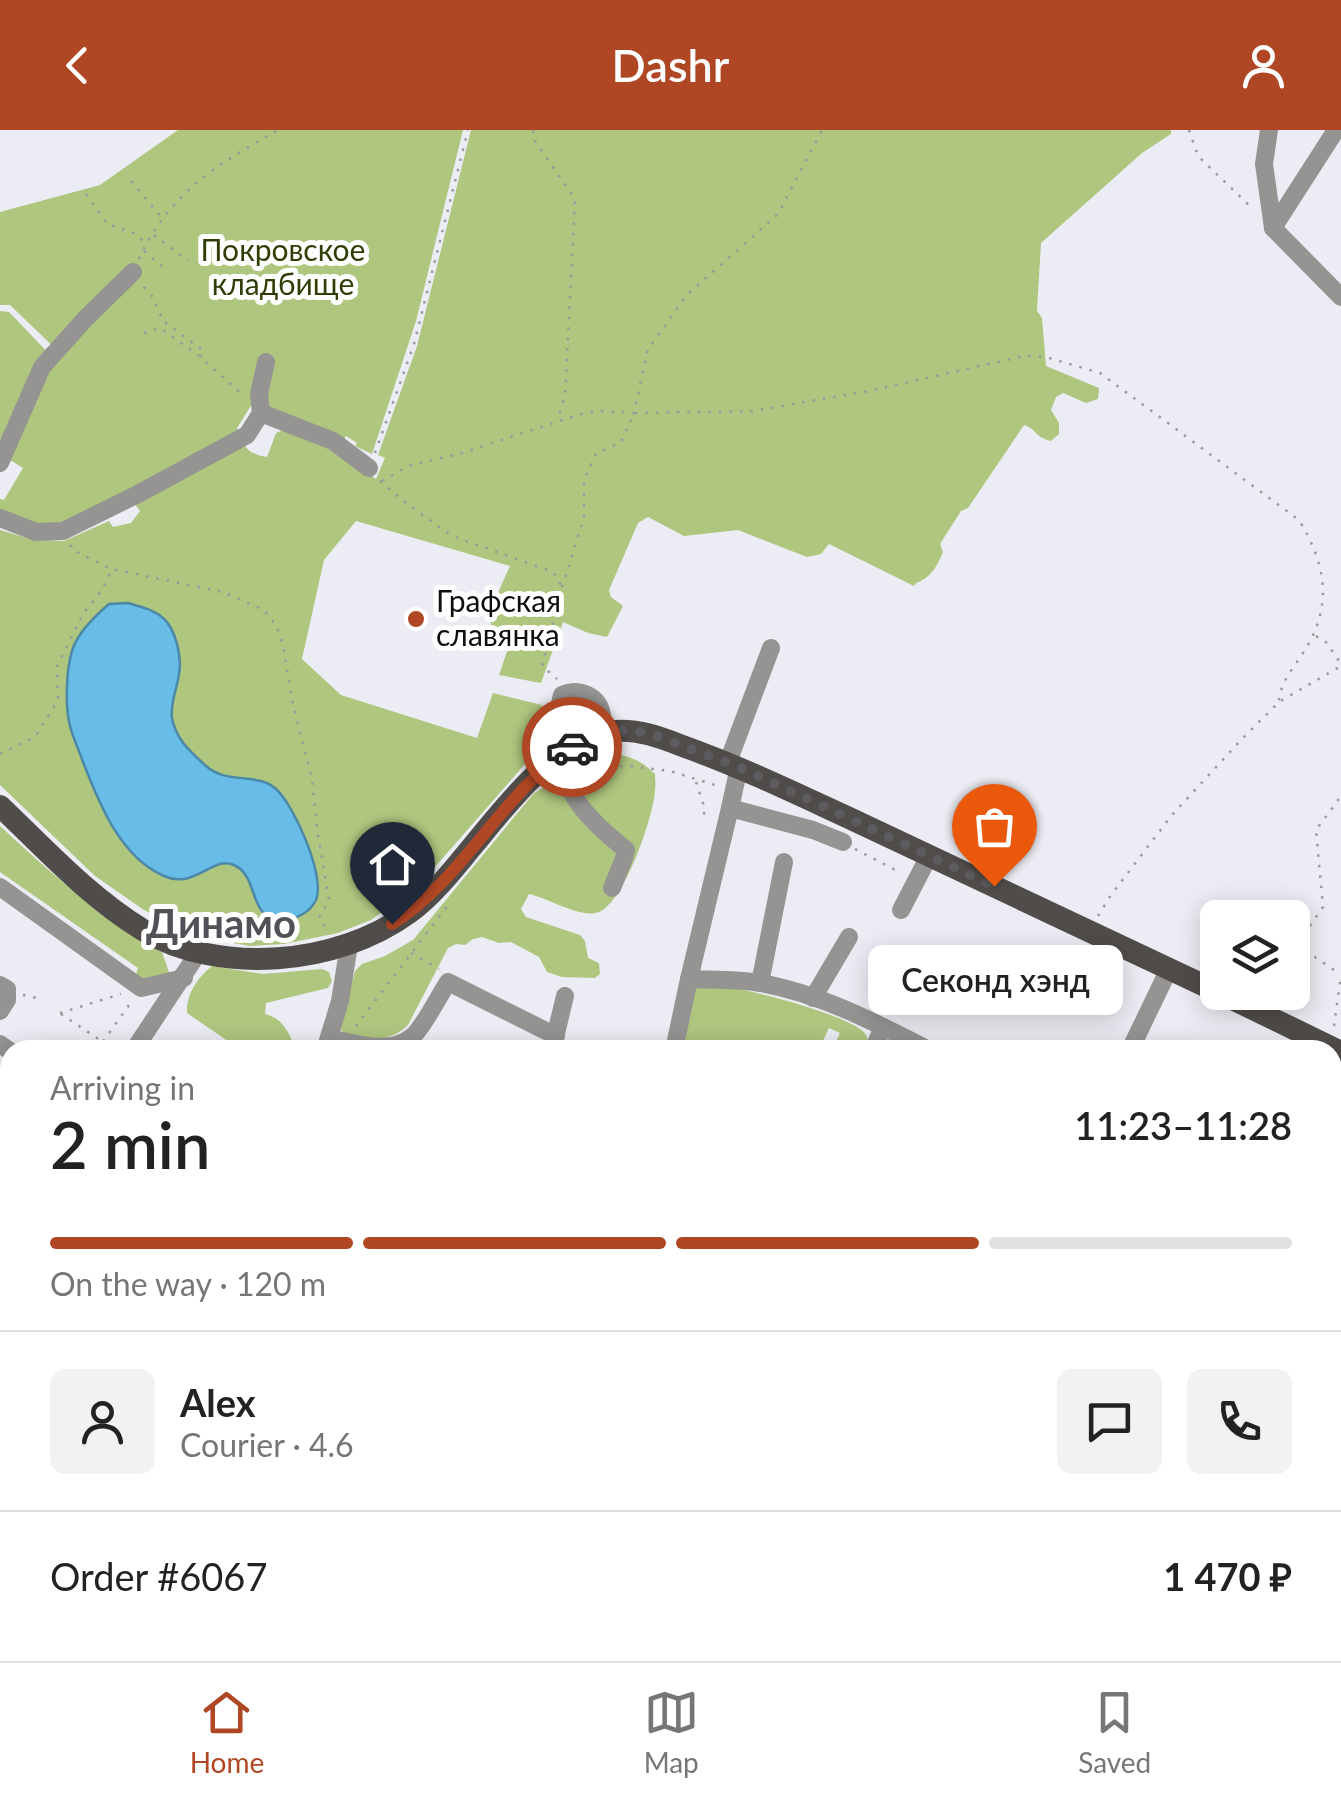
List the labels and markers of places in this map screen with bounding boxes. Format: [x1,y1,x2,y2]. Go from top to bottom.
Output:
place label: Графская славянка [436,582,561,652]
marker: Графская славянка [405,608,427,630]
pin [952,784,1037,887]
pin [350,822,435,925]
callout: Секонд хэнд [866,946,1122,1016]

